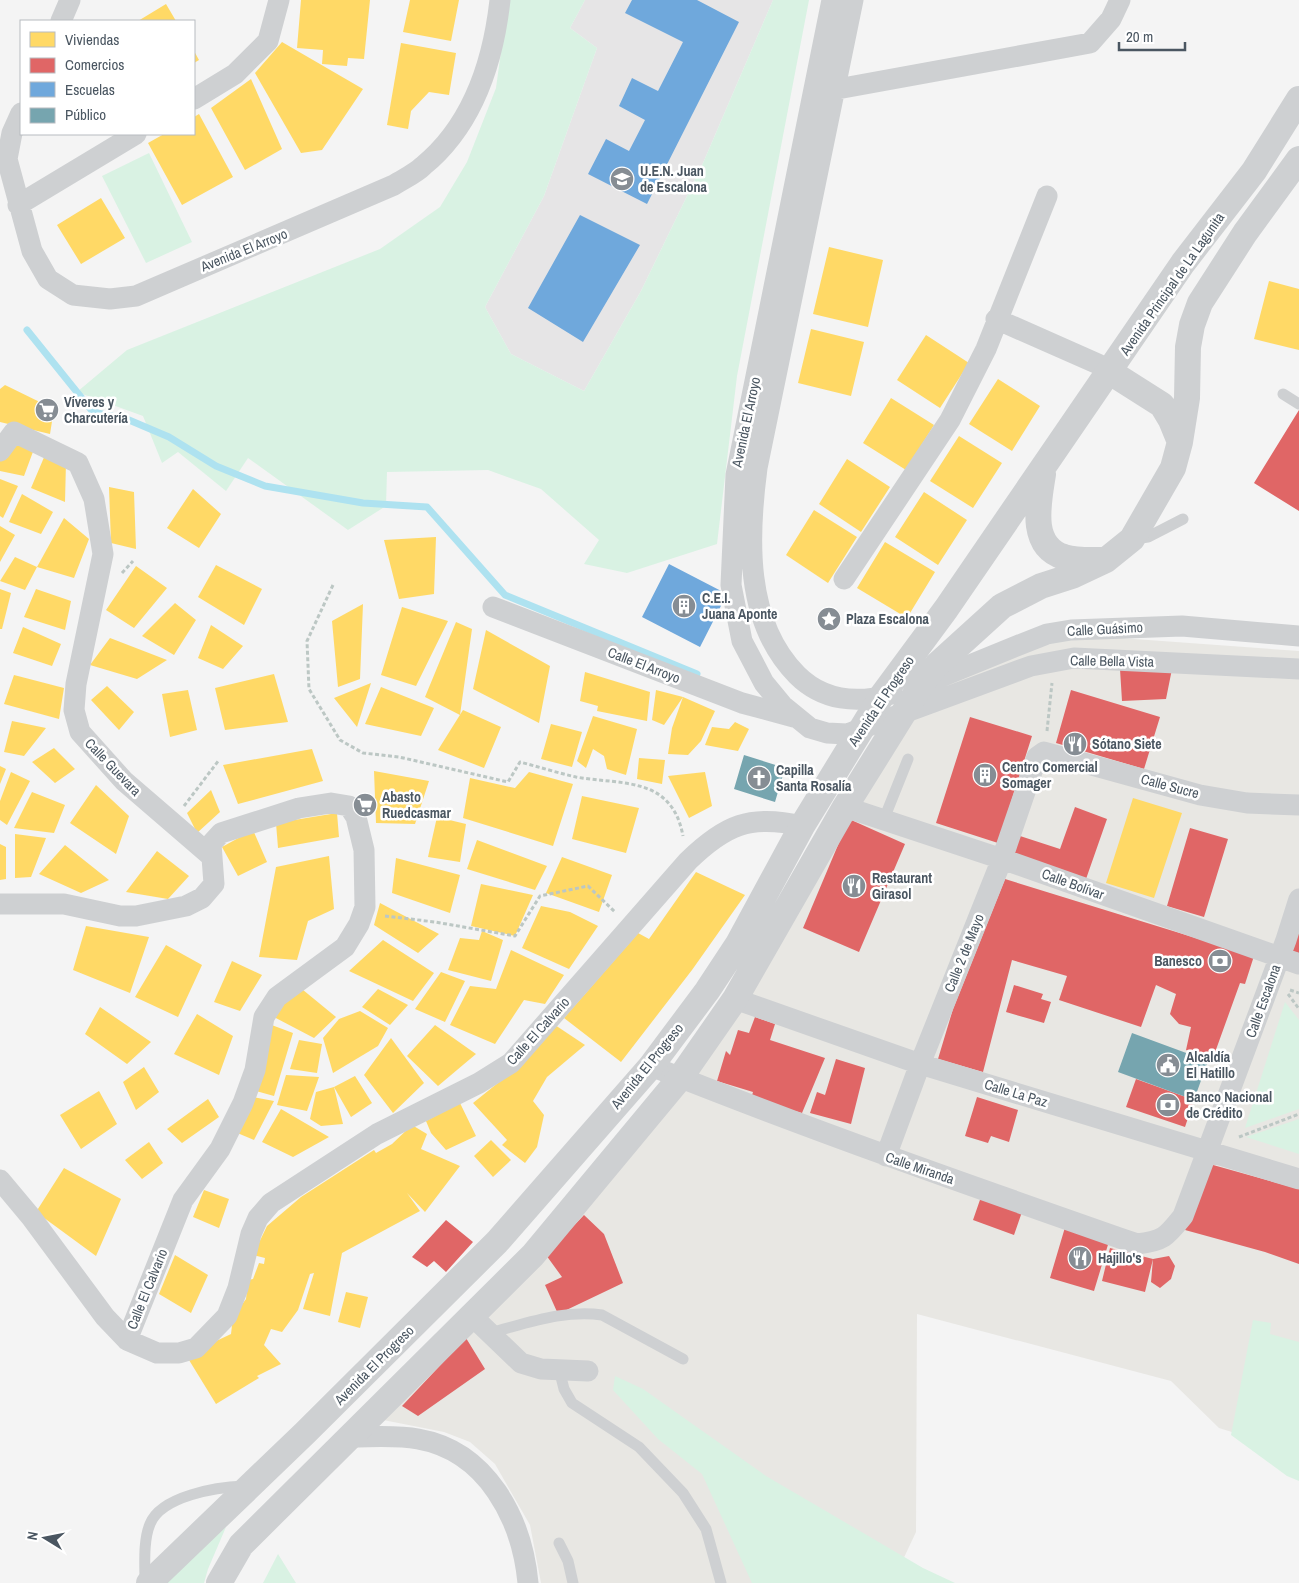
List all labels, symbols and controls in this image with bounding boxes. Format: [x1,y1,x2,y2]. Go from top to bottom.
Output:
legend [20,20,195,135]
scale bar [1119,20,1185,52]
text: 20 m [1126,26,1153,47]
text: Viviendas [65,29,120,50]
text: Comercios [65,54,124,75]
text: Escuelas [65,79,115,100]
text: Público [65,104,106,125]
place label: U.E.N. Juan de Escalona [640,162,708,196]
school or university icon: U.E.N. Juan de Escalona [609,166,635,192]
street label: Avenida Principal de La Lagunita [1115,209,1229,360]
street label: Avenida El Arroyo [197,224,290,276]
street label: Avenida El Arroyo [727,375,764,470]
place label: Víveres y Charcutería [64,393,128,427]
supermarket icon: Víveres y Charcutería [34,397,60,423]
place label: C.E.I. Juana Aponte [702,589,778,623]
building icon: C.E.I. Juana Aponte [671,593,697,619]
place icon: Plaza Escalona [816,606,842,632]
place label: Plaza Escalona [846,610,930,628]
street label: Calle Guásimo [1067,618,1143,640]
street label: Calle El Arroyo [605,643,683,687]
street label: Calle Bella Vista [1070,651,1155,671]
street label: Avenida El Progreso [844,652,918,750]
restaurant icon: Sótano Siete [1062,731,1088,757]
street label: Calle Guevara [81,734,145,800]
place label: Sótano Siete [1092,735,1162,753]
place label: Centro Comercial Somager [1002,758,1098,792]
place label: Capilla Santa Rosalía [776,761,852,795]
building icon: Centro Comercial Somager [972,762,998,788]
church icon: Capilla Santa Rosalía [746,765,772,791]
street label: Calle Sucre [1139,770,1201,802]
place label: Abasto Ruedcasmar [382,788,451,822]
supermarket icon: Abasto Ruedcasmar [352,792,378,818]
street label: Calle Bolívar [1039,864,1107,904]
place label: Restaurant Girasol [872,869,932,903]
restaurant icon: Restaurant Girasol [841,873,867,899]
street label: Calle 2 de Mayo [940,911,988,995]
bank icon: Banesco [1207,948,1233,974]
place label: Banesco [1154,952,1202,970]
street label: Calle Escalona [1241,961,1285,1040]
street label: Calle El Calvario [503,993,573,1069]
street label: Avenida El Progreso [606,1019,687,1113]
place label: Alcaldía El Hatillo [1186,1048,1235,1082]
public building icon: Alcaldía El Hatillo [1155,1052,1181,1078]
street label: Calle La Paz [982,1075,1050,1111]
place label: Banco Nacional de Crédito [1186,1088,1272,1122]
bank icon: Banco Nacional de Crédito [1155,1092,1181,1118]
street label: Calle Miranda [883,1148,957,1188]
restaurant icon: Hajillo's [1067,1245,1093,1271]
street label: Calle El Calvario [123,1246,171,1332]
place label: Hajillo's [1098,1249,1142,1267]
street label: Avenida El Progreso [330,1321,418,1409]
north arrow [20,1513,70,1563]
text: N [23,1530,42,1541]

